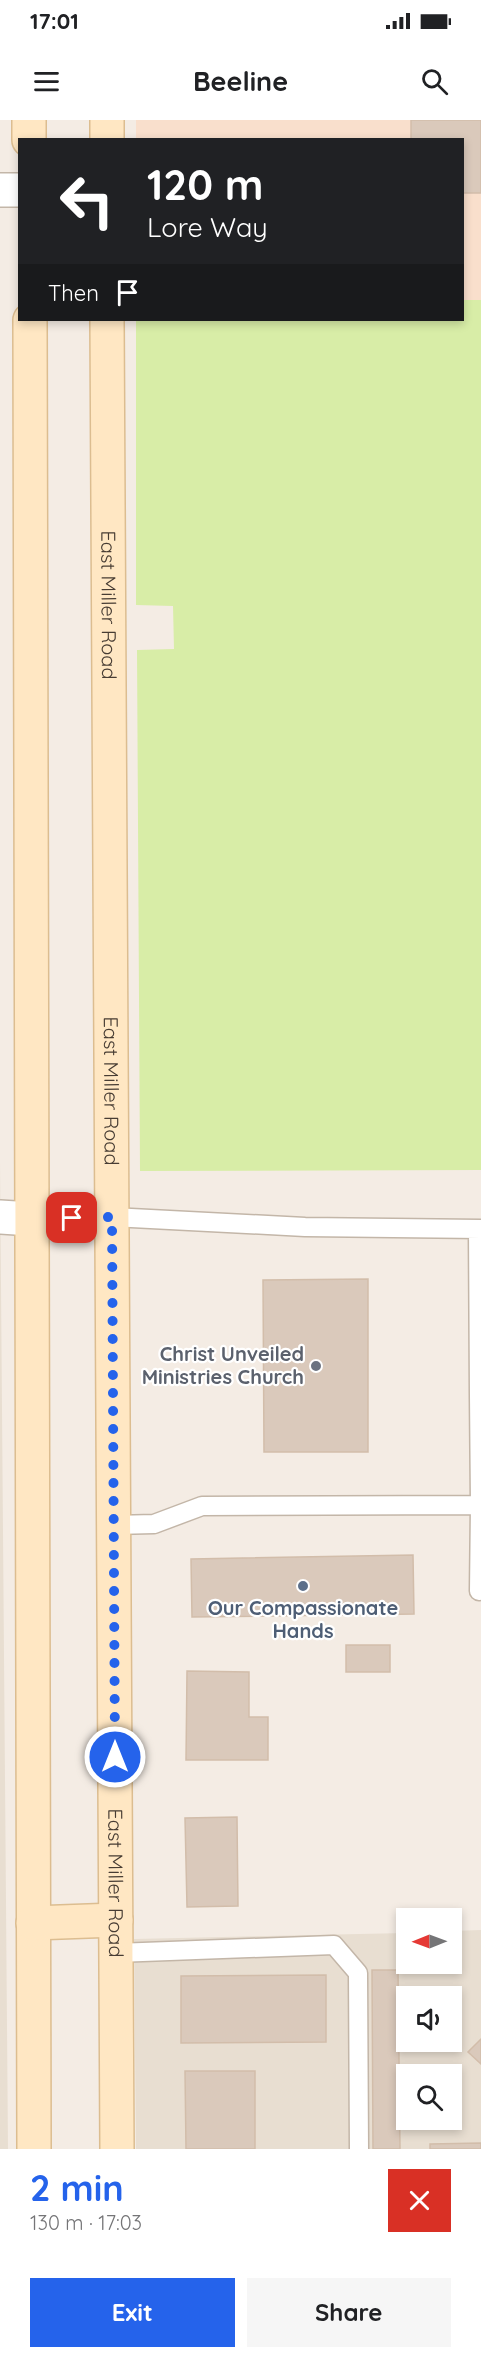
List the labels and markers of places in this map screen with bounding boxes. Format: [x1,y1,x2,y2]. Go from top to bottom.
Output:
pin [46,1192,97,1243]
place label: Christ Unveiled Ministries Church [142,1341,304,1389]
marker: Christ Unveiled Ministries Church [309,1359,323,1373]
marker: Our Compassionate Hands [296,1579,310,1593]
place label: Our Compassionate Hands [208,1595,398,1643]

